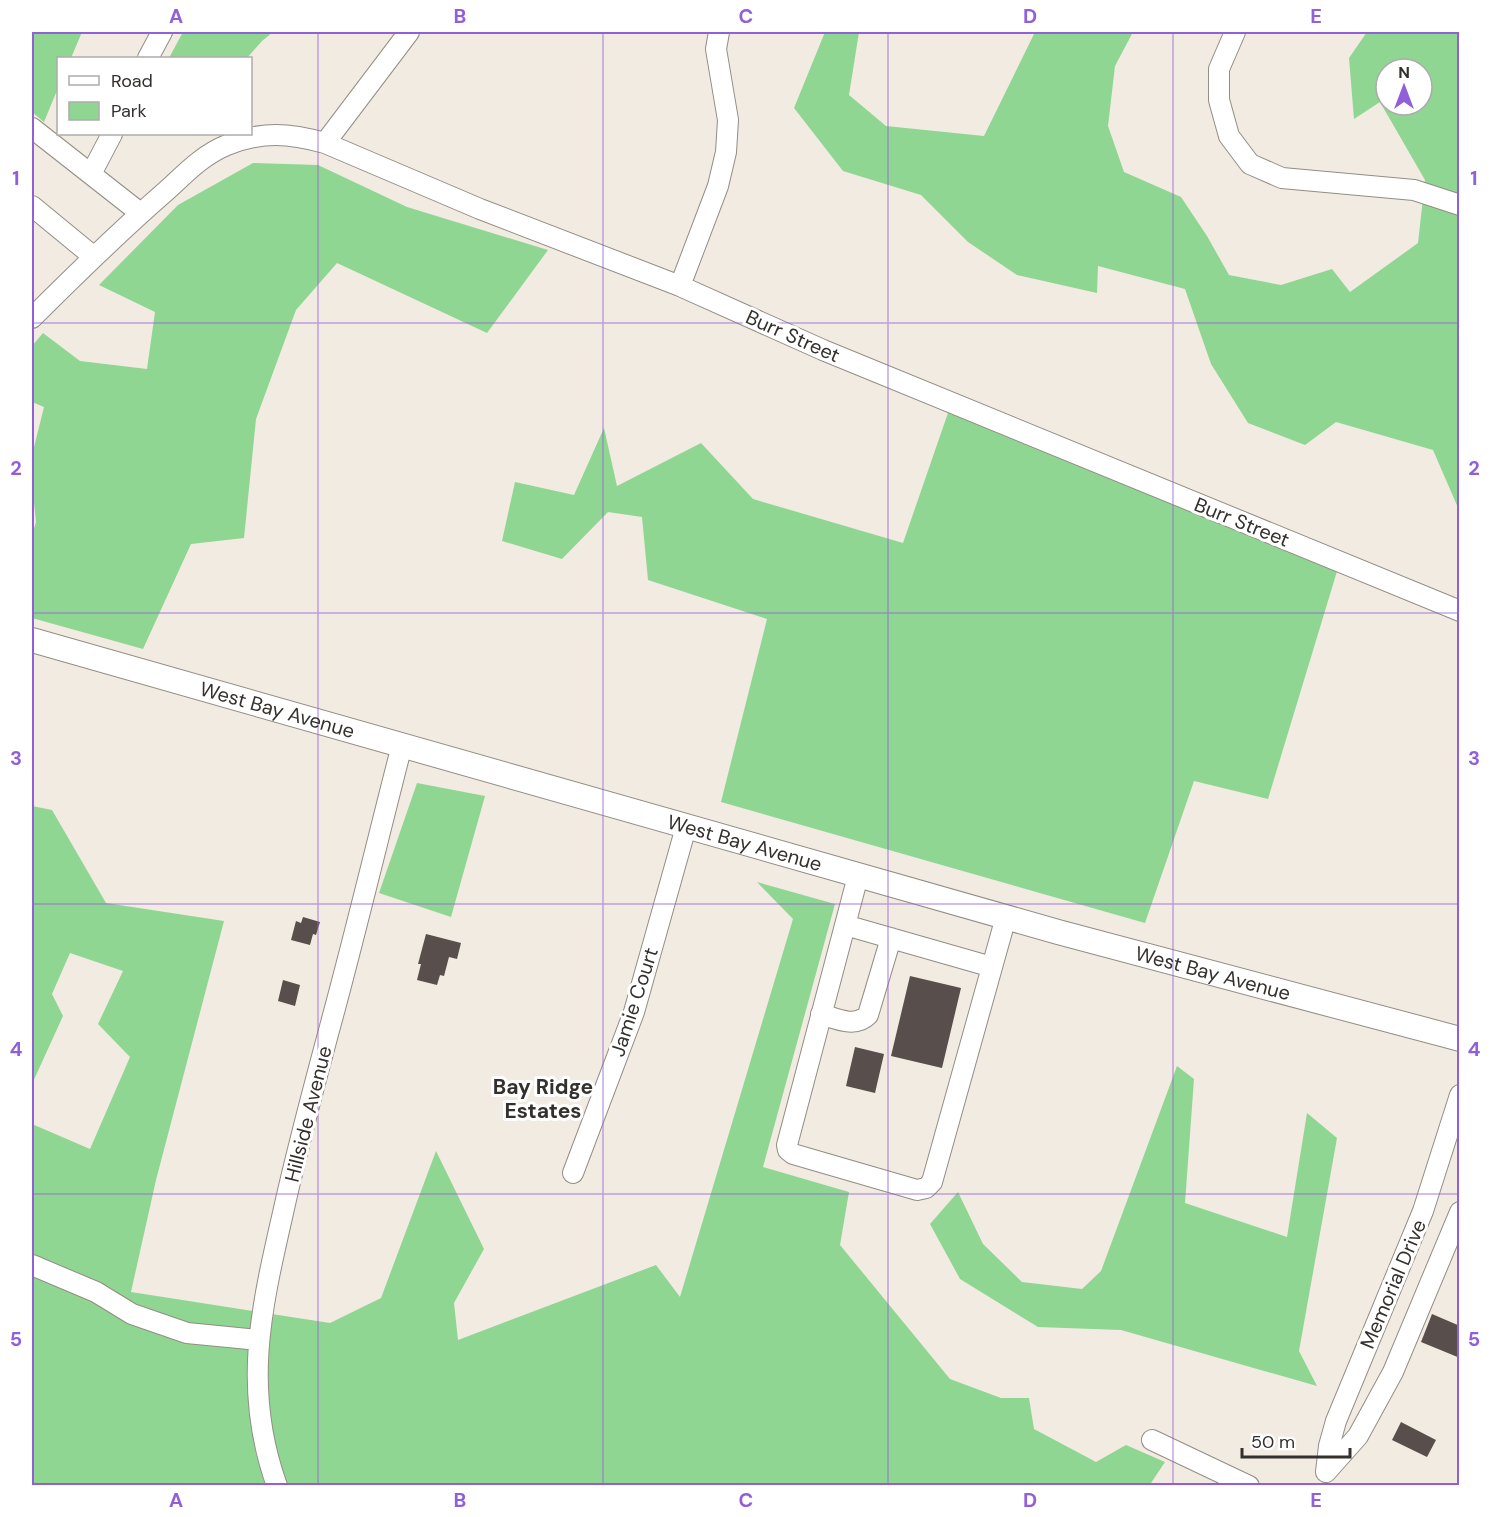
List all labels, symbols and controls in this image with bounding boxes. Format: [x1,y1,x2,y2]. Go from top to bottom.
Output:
text: A [169,3,183,29]
text: B [454,3,466,29]
text: C [739,3,753,29]
text: D [1023,3,1037,29]
text: E [1310,3,1322,29]
legend [57,57,252,135]
north arrow [1374,57,1434,117]
text: N [1398,62,1410,83]
text: Road [111,69,153,93]
text: Park [111,99,147,123]
text: 1 [12,165,20,191]
text: 1 [1470,165,1478,191]
street label: Burr Street [742,304,844,368]
text: 2 [10,455,22,481]
text: 2 [1468,455,1480,481]
street label: Burr Street [1191,491,1294,553]
street label: West Bay Avenue [197,675,358,744]
text: 3 [10,745,22,771]
text: 3 [1468,745,1480,771]
street label: West Bay Avenue [664,808,825,877]
street label: West Bay Avenue [1132,940,1293,1006]
street label: Jamie Court [604,944,664,1060]
text: 4 [10,1036,23,1062]
text: 4 [1468,1036,1481,1062]
street label: Hillside Avenue [279,1043,337,1185]
district label: Bay Ridge Estates [493,1073,593,1125]
street label: Memorial Drive [1354,1215,1432,1353]
text: 5 [10,1326,22,1352]
text: 5 [1468,1326,1480,1352]
scale bar [1242,1421,1350,1459]
text: 50 m [1251,1430,1295,1454]
text: A [169,1487,183,1513]
text: B [454,1487,466,1513]
text: C [739,1487,753,1513]
text: D [1023,1487,1037,1513]
text: E [1310,1487,1322,1513]

